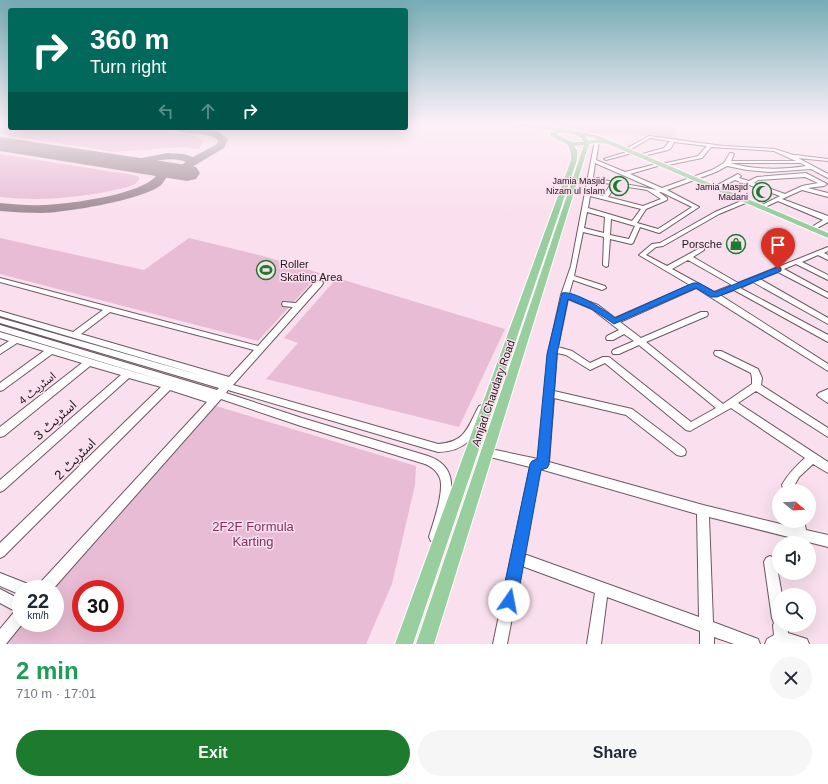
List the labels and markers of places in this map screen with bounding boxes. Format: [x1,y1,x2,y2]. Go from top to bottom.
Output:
mosque icon: Jamia Masjid Nizam ul Islam [608,175,630,197]
place label: Jamia Masjid Nizam ul Islam [546,176,605,196]
mosque icon: Jamia Masjid Madani [751,181,773,203]
place label: Jamia Masjid Madani [695,182,748,202]
pin [761,228,795,269]
shop icon: Porsche [725,233,747,255]
place label: Porsche [682,238,722,250]
place label: Roller Skating Area [280,258,343,283]
sports icon: Roller Skating Area [255,259,277,281]

